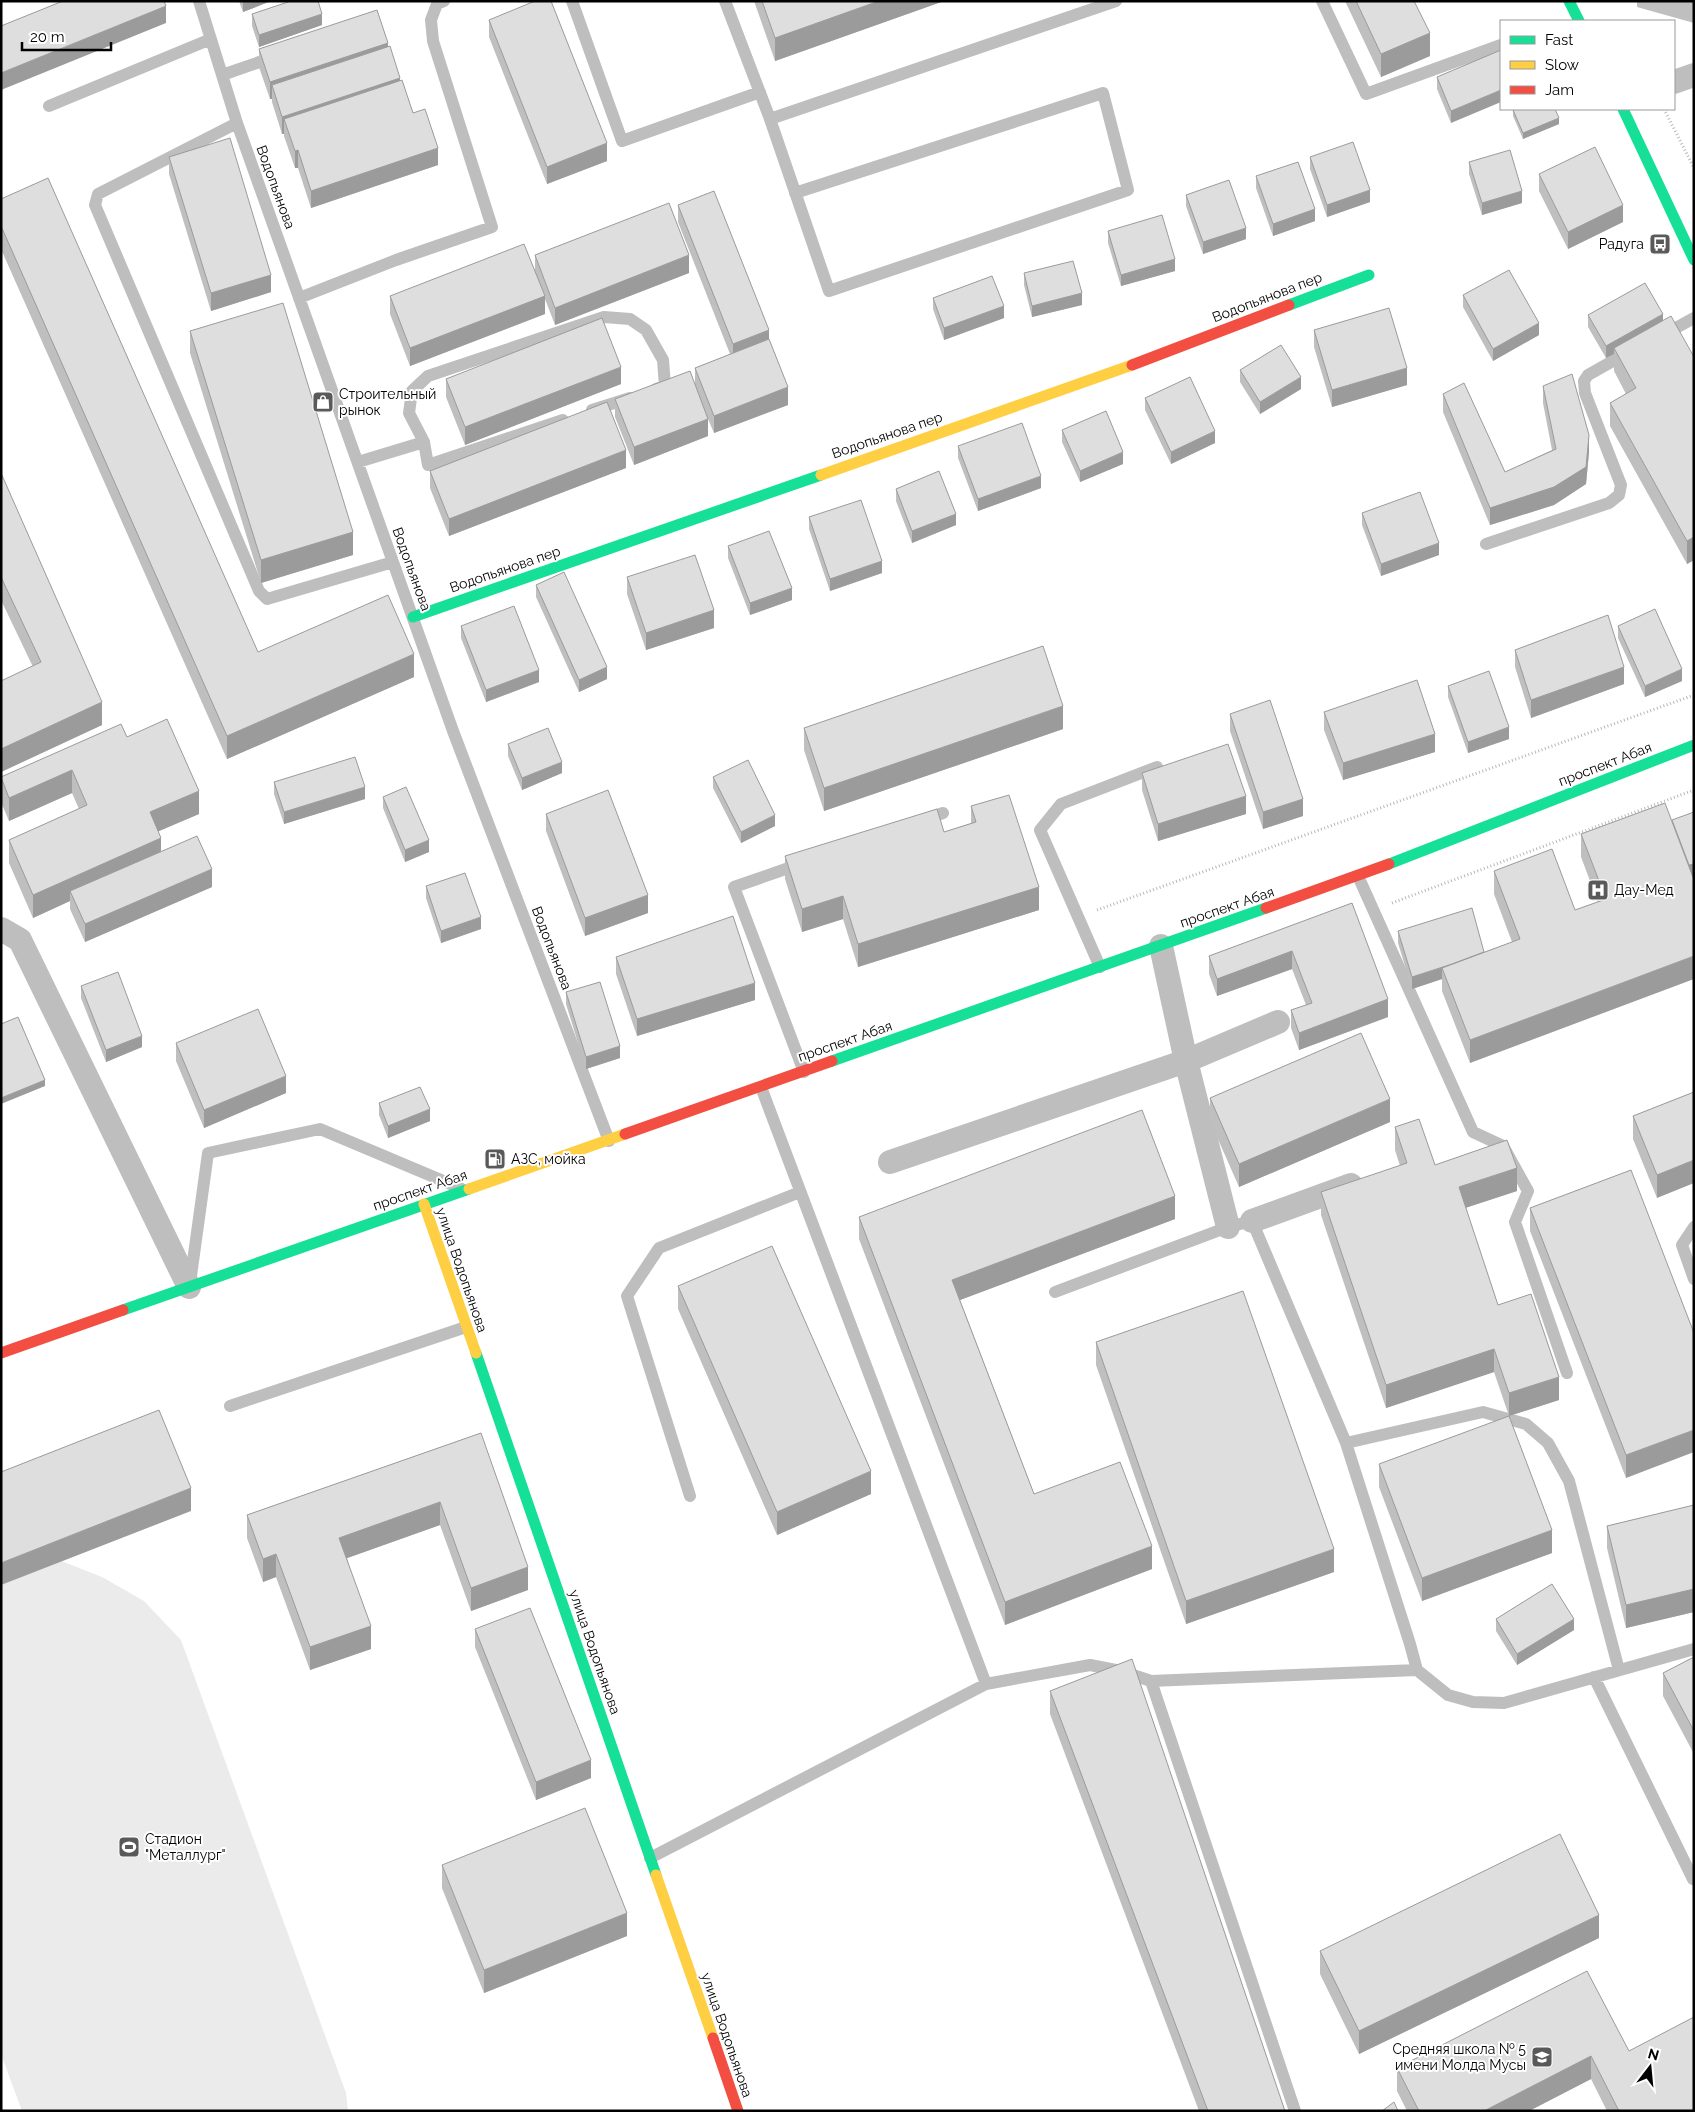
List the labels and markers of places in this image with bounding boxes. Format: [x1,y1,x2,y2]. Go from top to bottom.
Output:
bus stop icon: Радуга [1648,232,1672,256]
place label: Радуга [1599,236,1644,252]
place label: Строительный рынок [339,386,436,418]
shop icon: Строительный рынок [311,390,335,414]
hospital icon: Дау-Мед [1586,878,1610,902]
place label: Дау-Мед [1614,882,1674,898]
fuel station icon: АЗС, мойка [483,1147,507,1171]
place label: АЗС, мойка [511,1151,586,1167]
place label: Стадион "Металлург" [145,1831,226,1863]
sports icon: Стадион "Металлург" [117,1835,141,1859]
place label: Средняя школа № 5 имени Молда Мусы [1392,2041,1526,2073]
school or university icon: Средняя школа № 5 имени Молда Мусы [1530,2045,1554,2069]

